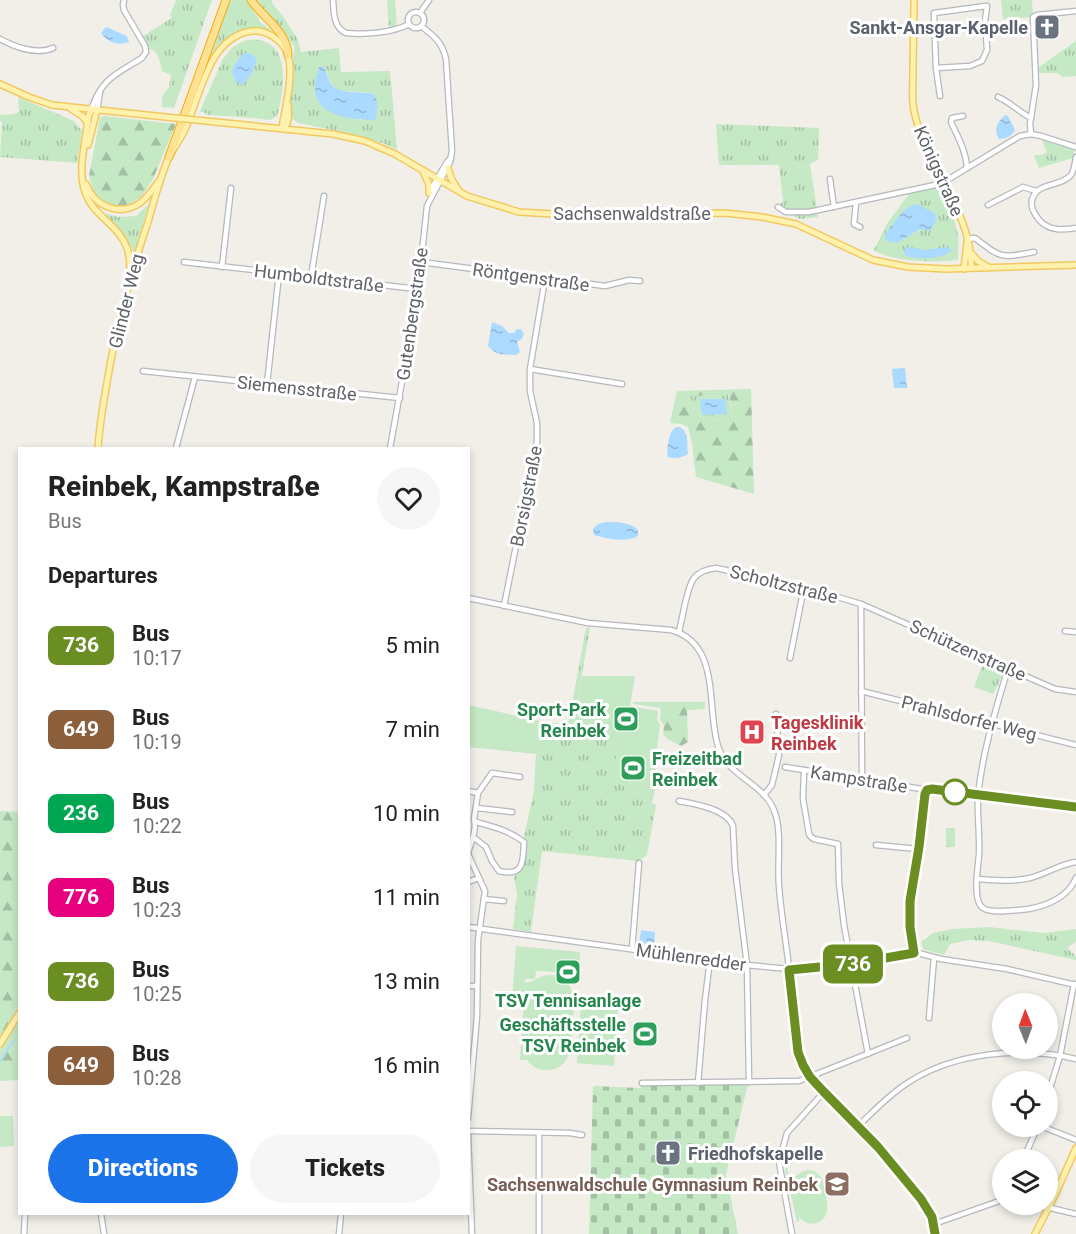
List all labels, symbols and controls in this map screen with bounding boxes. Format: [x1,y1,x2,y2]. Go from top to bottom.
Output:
church icon: Sankt-Ansgar-Kapelle [1032,12,1062,42]
place label: Sankt-Ansgar-Kapelle [849,17,1028,38]
street label: Königstraße [910,123,968,219]
street label: Sachsenwaldstraße [553,203,711,224]
street label: Gutenbergstraße [392,246,432,382]
street label: Glinder Weg [104,252,148,350]
street label: Röntgenstraße [471,258,591,296]
street label: Humboldtstraße [253,260,385,296]
street label: Siemensstraße [236,371,358,405]
street label: Borsigstraße [506,444,546,548]
button: heart [377,467,440,530]
text: Reinbek, Kampstraße [48,470,320,503]
text: Bus [48,509,82,533]
street label: Scholtzstraße [728,560,840,608]
text: Departures [48,563,158,588]
street label: Schützenstraße [907,615,1029,685]
text: Bus [132,621,170,646]
text: 736 [63,633,99,657]
text: 5 min [385,633,440,658]
text: 10:17 [132,646,182,670]
street label: Prahlsdorfer Weg [899,691,1039,745]
place label: Sport-Park Reinbek [517,699,606,741]
sports icon: Sport-Park Reinbek [611,704,641,734]
text: Bus [132,705,170,730]
place label: Tagesklinik Reinbek [771,712,864,754]
text: 649 [63,717,99,741]
text: 7 min [385,717,440,742]
hospital icon: Tagesklinik Reinbek [737,717,767,747]
text: 10:19 [132,730,182,754]
place label: Freizeitbad Reinbek [652,748,742,790]
sports icon: Freizeitbad Reinbek [618,753,648,783]
street label: Kampstraße [809,761,909,797]
unlabelled marker [942,779,968,805]
text: Bus [132,789,170,814]
text: 236 [63,801,99,825]
text: 10 min [373,801,440,826]
text: 10:22 [132,814,182,838]
text: Bus [132,873,170,898]
text: 776 [63,885,99,909]
text: 11 min [373,885,440,910]
text: 10:23 [132,898,182,922]
street label: Mühlenredder [635,939,747,975]
line badge: 736 [818,944,888,984]
text: 736 [835,952,871,976]
text: Bus [132,957,170,982]
sports icon: TSV Tennisanlage [553,957,583,987]
text: 736 [63,969,99,993]
text: 13 min [373,969,440,994]
text: 10:25 [132,982,182,1006]
place label: TSV Tennisanlage [495,990,641,1011]
north arrow [992,993,1058,1059]
map controls [992,993,1058,1215]
place label: Geschäftsstelle TSV Reinbek [500,1014,626,1056]
sports icon: Geschäftsstelle TSV Reinbek [630,1019,660,1049]
text: Bus [132,1041,170,1066]
text: 649 [63,1053,99,1077]
text: 16 min [373,1053,440,1078]
text: 10:28 [132,1066,182,1090]
button: locate [992,1071,1058,1137]
button: Directions [48,1134,238,1203]
button: Tickets [250,1134,440,1203]
church icon: Friedhofskapelle [653,1138,683,1168]
place label: Friedhofskapelle [688,1143,823,1164]
button: layers [992,1149,1058,1215]
school or university icon: Sachsenwaldschule Gymnasium Reinbek [822,1169,852,1199]
place label: Sachsenwaldschule Gymnasium Reinbek [487,1174,818,1195]

